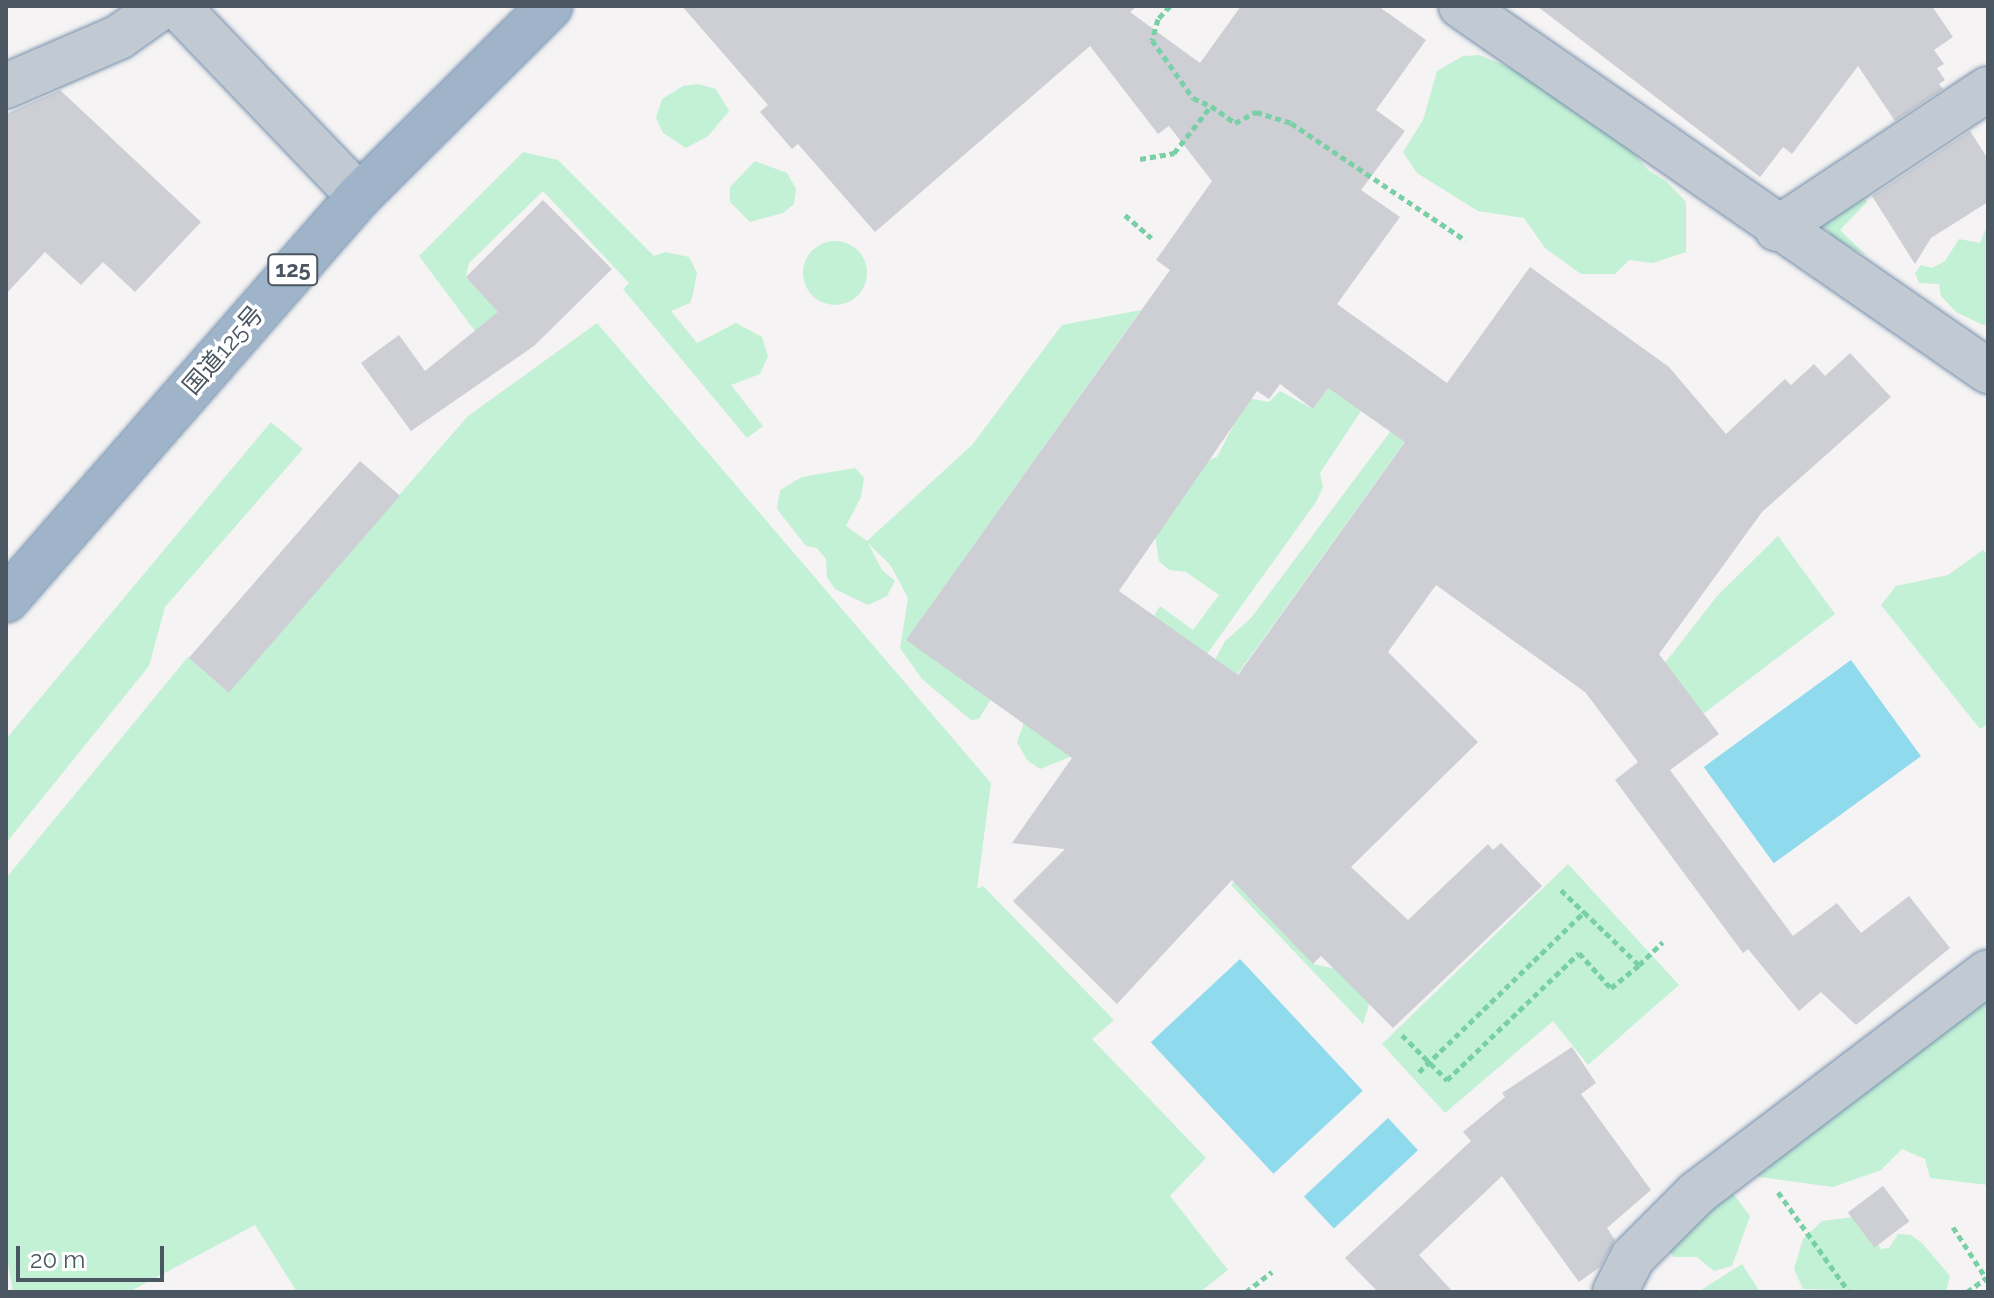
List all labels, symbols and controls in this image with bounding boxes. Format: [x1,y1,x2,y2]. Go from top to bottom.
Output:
road number: 125 [267,252,319,288]
street label: 国道125号 [177,300,269,400]
scale bar [20,1230,168,1280]
text: 20 m [30,1245,85,1274]

